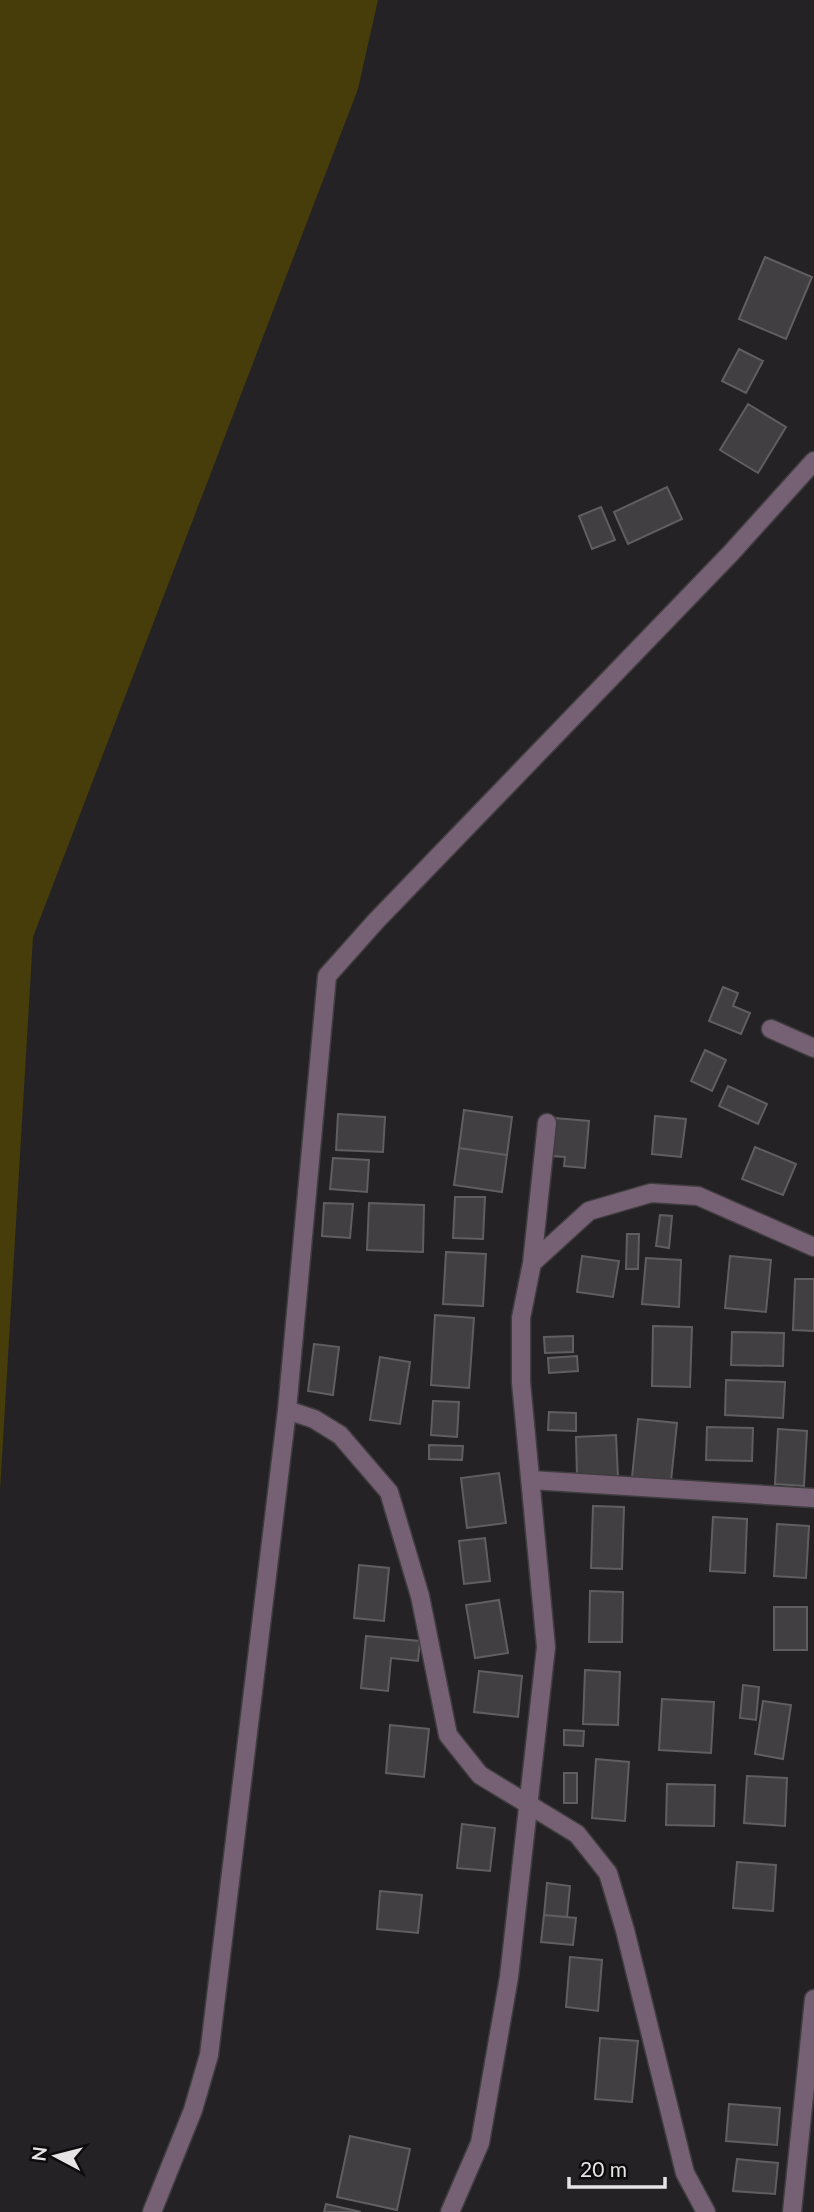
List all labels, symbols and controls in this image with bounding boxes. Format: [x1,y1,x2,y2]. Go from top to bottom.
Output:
north arrow [21,2121,91,2191]
text: N [26,2145,51,2163]
scale bar [569,2146,665,2190]
text: 20 m [580,2156,627,2181]

